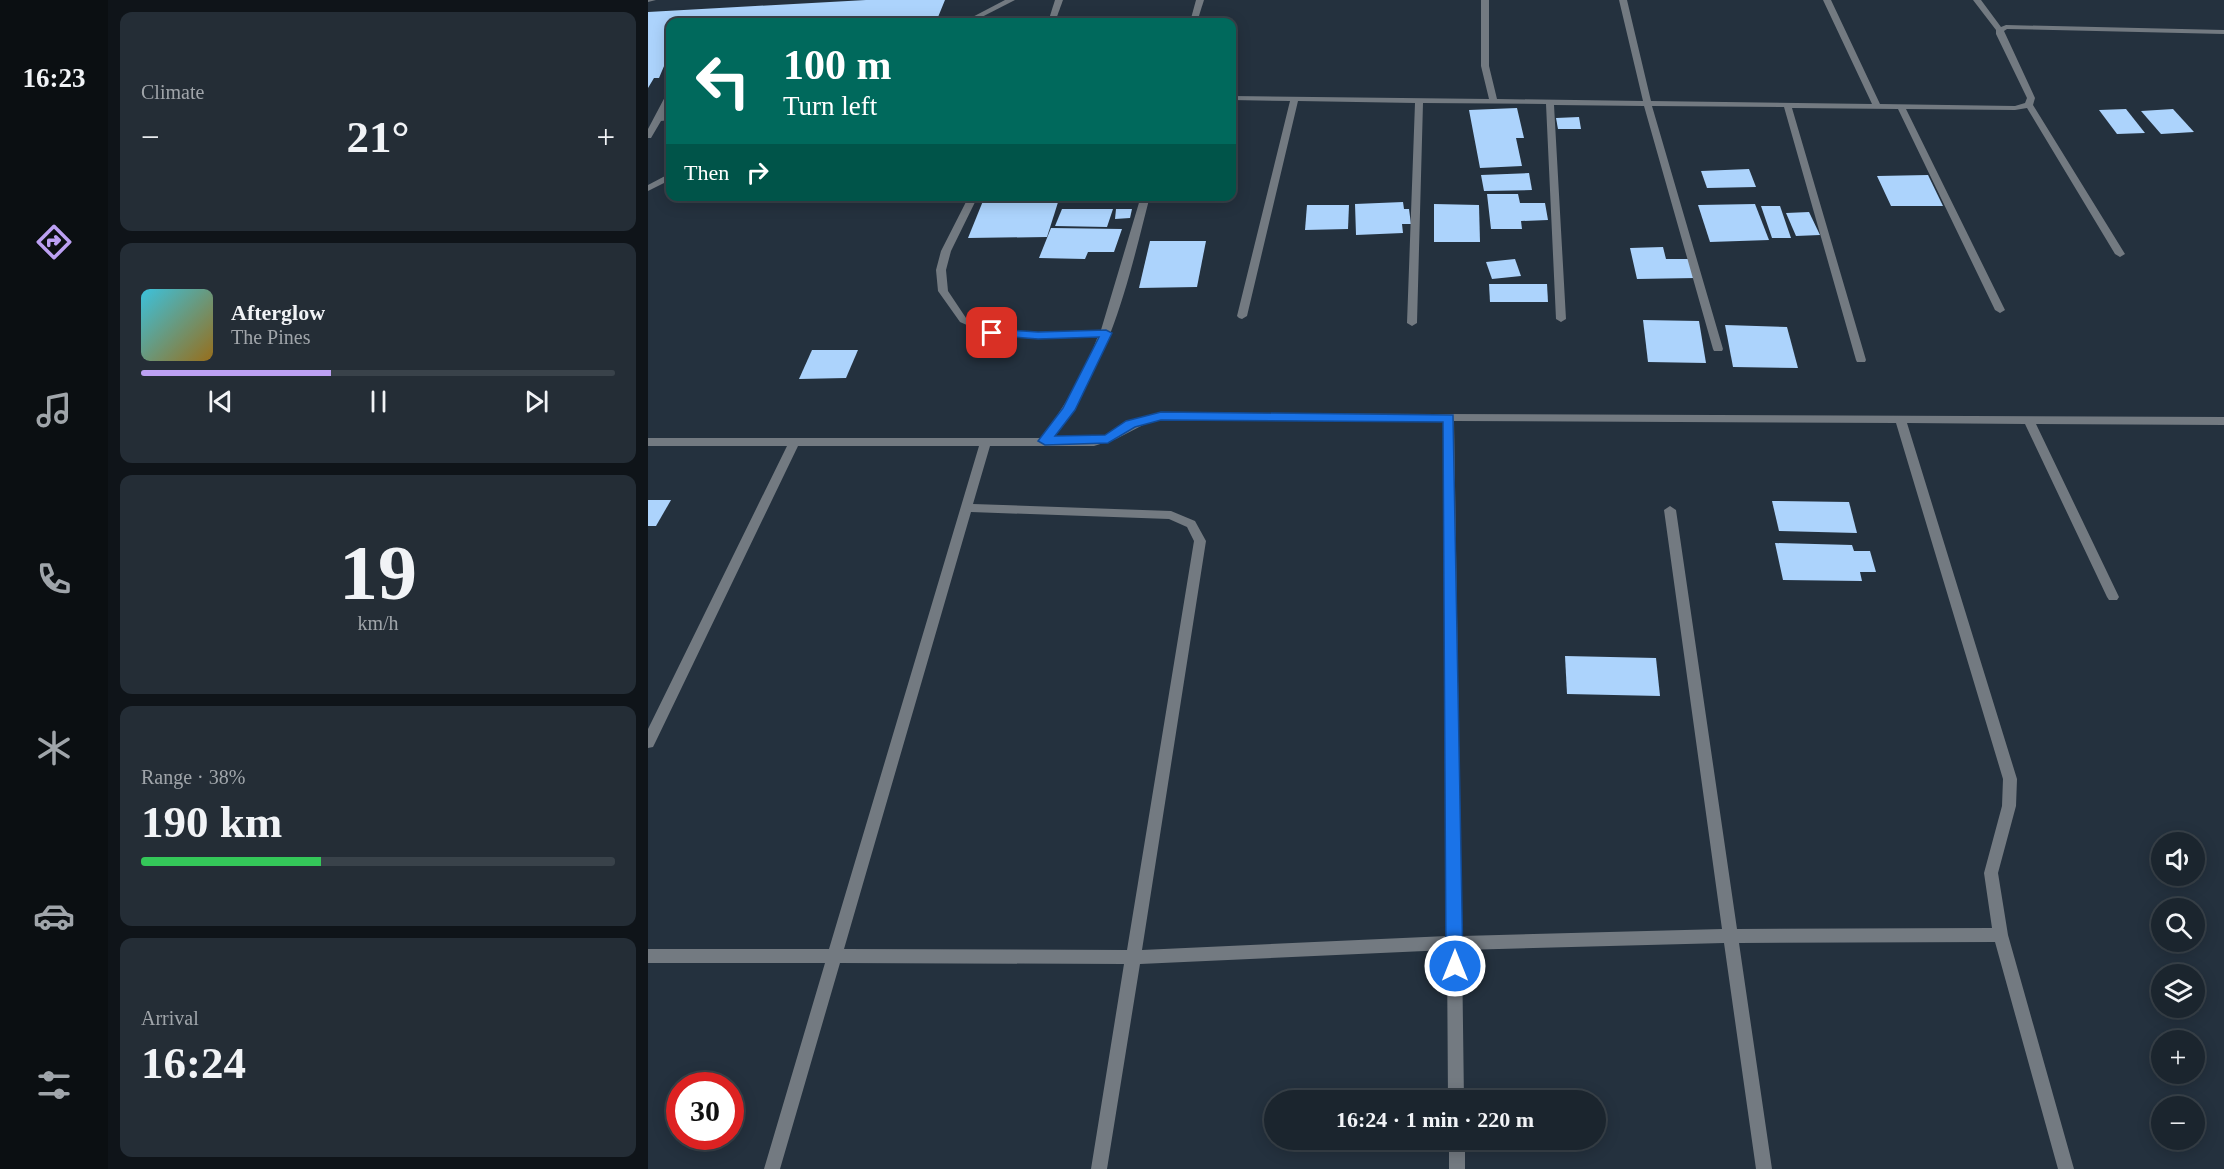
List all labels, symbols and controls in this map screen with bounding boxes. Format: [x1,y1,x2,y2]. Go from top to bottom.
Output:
icon: left [684,42,762,120]
text: 100 m [783,42,892,88]
text: 16:23 [23,63,86,93]
text: Climate [141,81,204,103]
text: Turn left [783,91,877,121]
text: 21° [347,112,410,162]
text: − [141,119,160,155]
text: + [596,119,615,155]
icon: right [741,156,774,189]
text: Then [684,160,729,185]
icon: directions [33,221,75,263]
text: Afterglow [231,300,325,325]
pin [966,307,1017,358]
icon: arrive [975,316,1008,349]
text: The Pines [231,326,310,348]
icon: previous [204,385,237,418]
icon: pause [362,385,395,418]
icon: next [520,385,553,418]
icon: music [33,389,75,431]
text: 19 [339,529,417,616]
icon: phone [33,558,75,600]
text: km/h [357,612,399,634]
icon: climate [33,727,75,769]
text: Range · 38% [141,766,245,788]
text: 190 km [141,797,282,847]
map controls [2151,832,2205,1150]
button: sound [2151,832,2205,886]
icon: car [33,895,75,937]
button: search [2151,898,2205,952]
position arrow [1423,934,1487,998]
button: layers [2151,964,2205,1018]
text: Arrival [141,1007,199,1029]
button: + [2151,1030,2205,1084]
text: 16:24 [141,1038,246,1088]
icon: filters [33,1064,75,1106]
speed limit sign: 30 [666,1072,744,1150]
button: − [2151,1096,2205,1150]
text: 16:24 · 1 min · 220 m [1336,1107,1534,1132]

